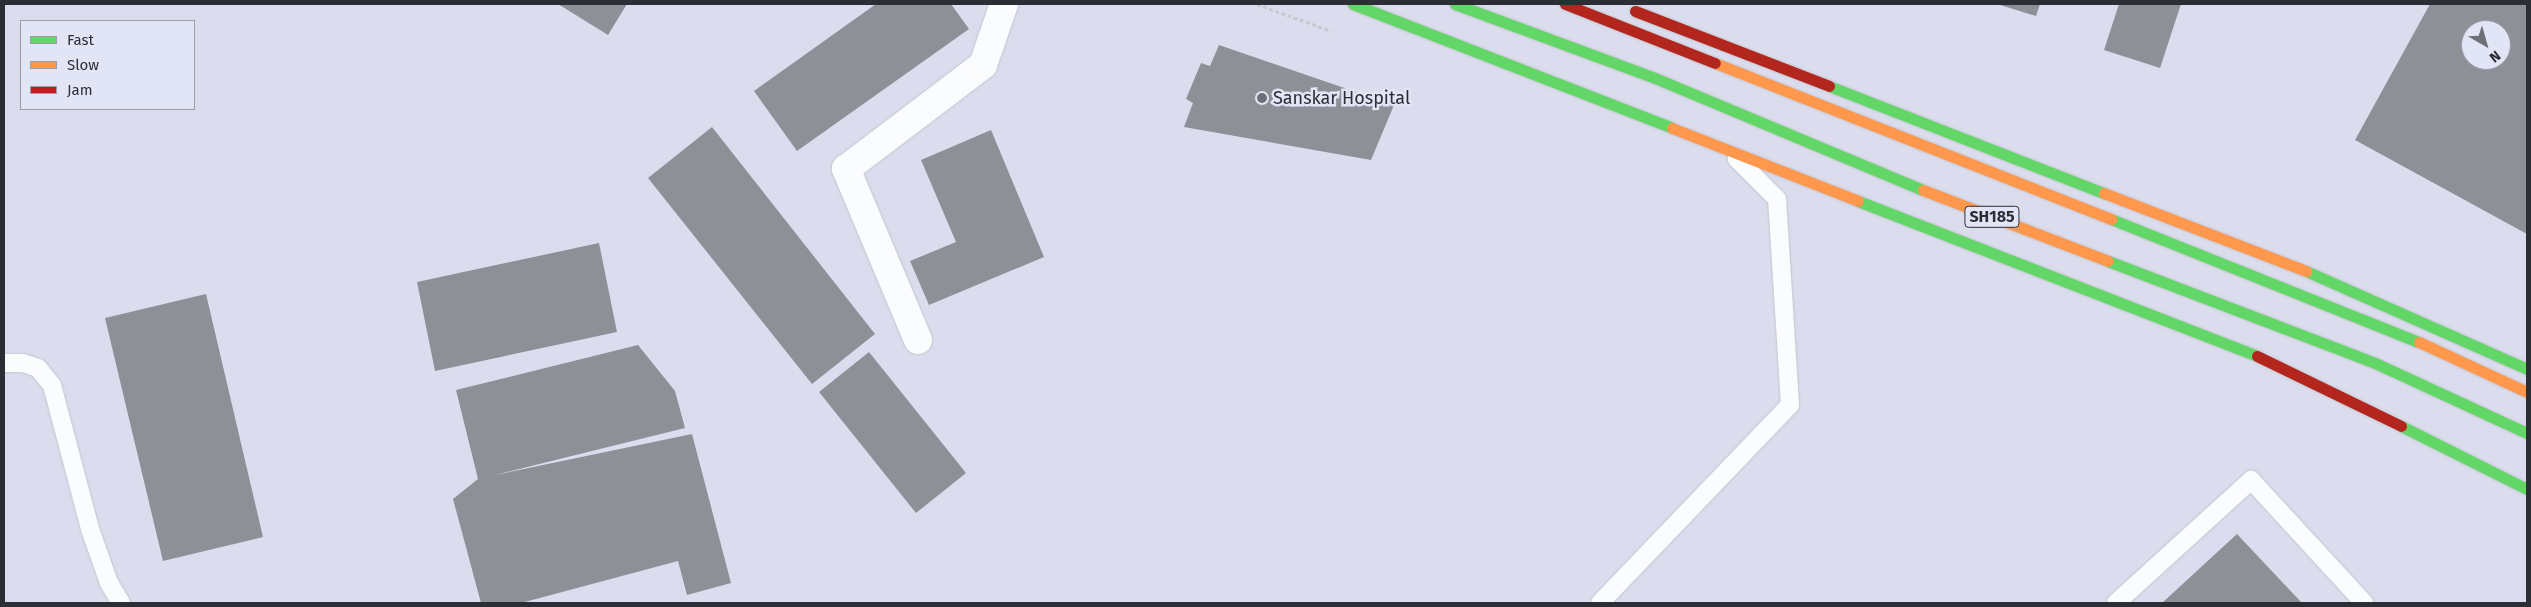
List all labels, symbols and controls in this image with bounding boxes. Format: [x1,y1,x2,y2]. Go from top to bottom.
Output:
legend [20,20,195,110]
north arrow [2461,20,2511,70]
text: Fast [67,31,94,49]
text: N [2486,47,2504,66]
text: Slow [67,56,99,74]
text: Jam [67,81,93,99]
place label: Sanskar Hospital [1273,87,1410,109]
marker: Sanskar Hospital [1255,91,1269,105]
road number: SH185 [1963,203,2021,230]

